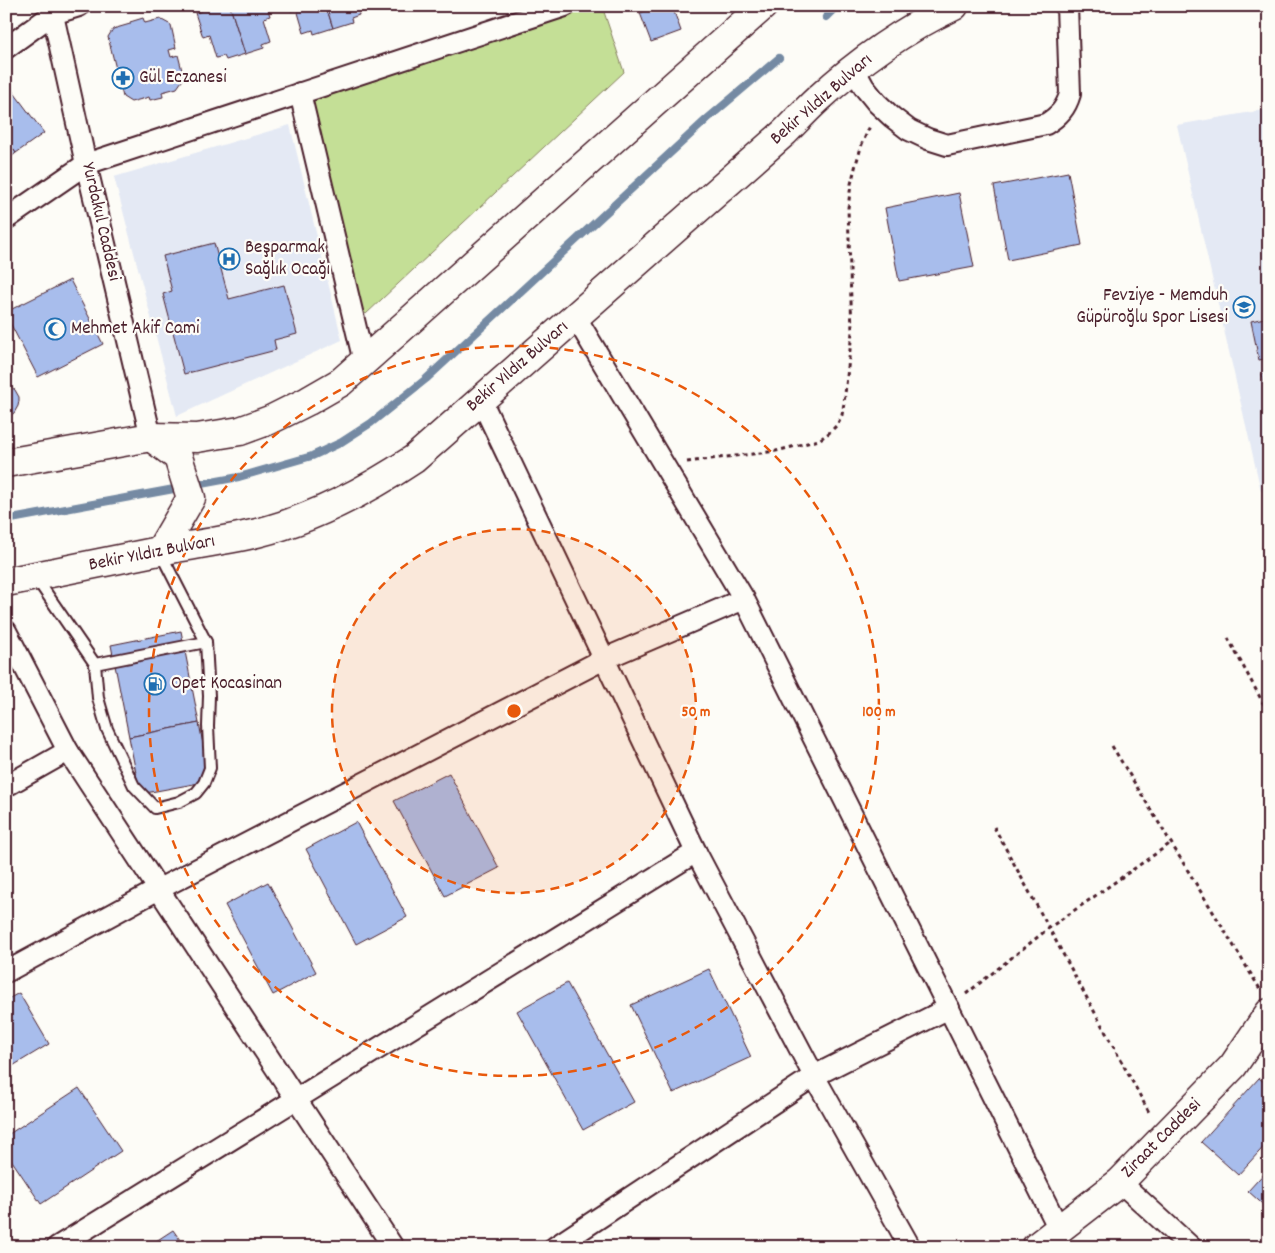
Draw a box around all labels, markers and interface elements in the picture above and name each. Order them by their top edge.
street label: Bekir Yıldız Bulvarı [765,48,879,152]
place label: Gül Eczanesi [139,65,227,92]
pharmacy icon: Gül Eczanesi [111,66,135,90]
street label: Yurdakul Caddesi [73,160,127,284]
place label: Beşparmak Sağlık Ocağı [245,235,330,284]
hospital icon: Beşparmak Sağlık Ocağı [217,247,241,271]
place label: Fevziye - Memduh Güpüroğlu Spor Lisesi [1076,283,1229,332]
school or university icon: Fevziye - Memduh Güpüroğlu Spor Lisesi [1232,295,1256,319]
street label: Bekir Yıldız Bulvarı [461,315,575,419]
place label: Mehmet Akif Cami [71,316,200,343]
mosque icon: Mehmet Akif Cami [43,317,67,341]
street label: Bekir Yıldız Bulvarı [87,529,217,579]
place label: Opet Kocasinan [171,671,282,698]
fuel station icon: Opet Kocasinan [143,672,167,696]
centre of rings [505,702,523,720]
text: 50 m [682,702,710,724]
text: 100 m [862,702,896,724]
street label: Ziraat Caddesi [1116,1092,1209,1185]

